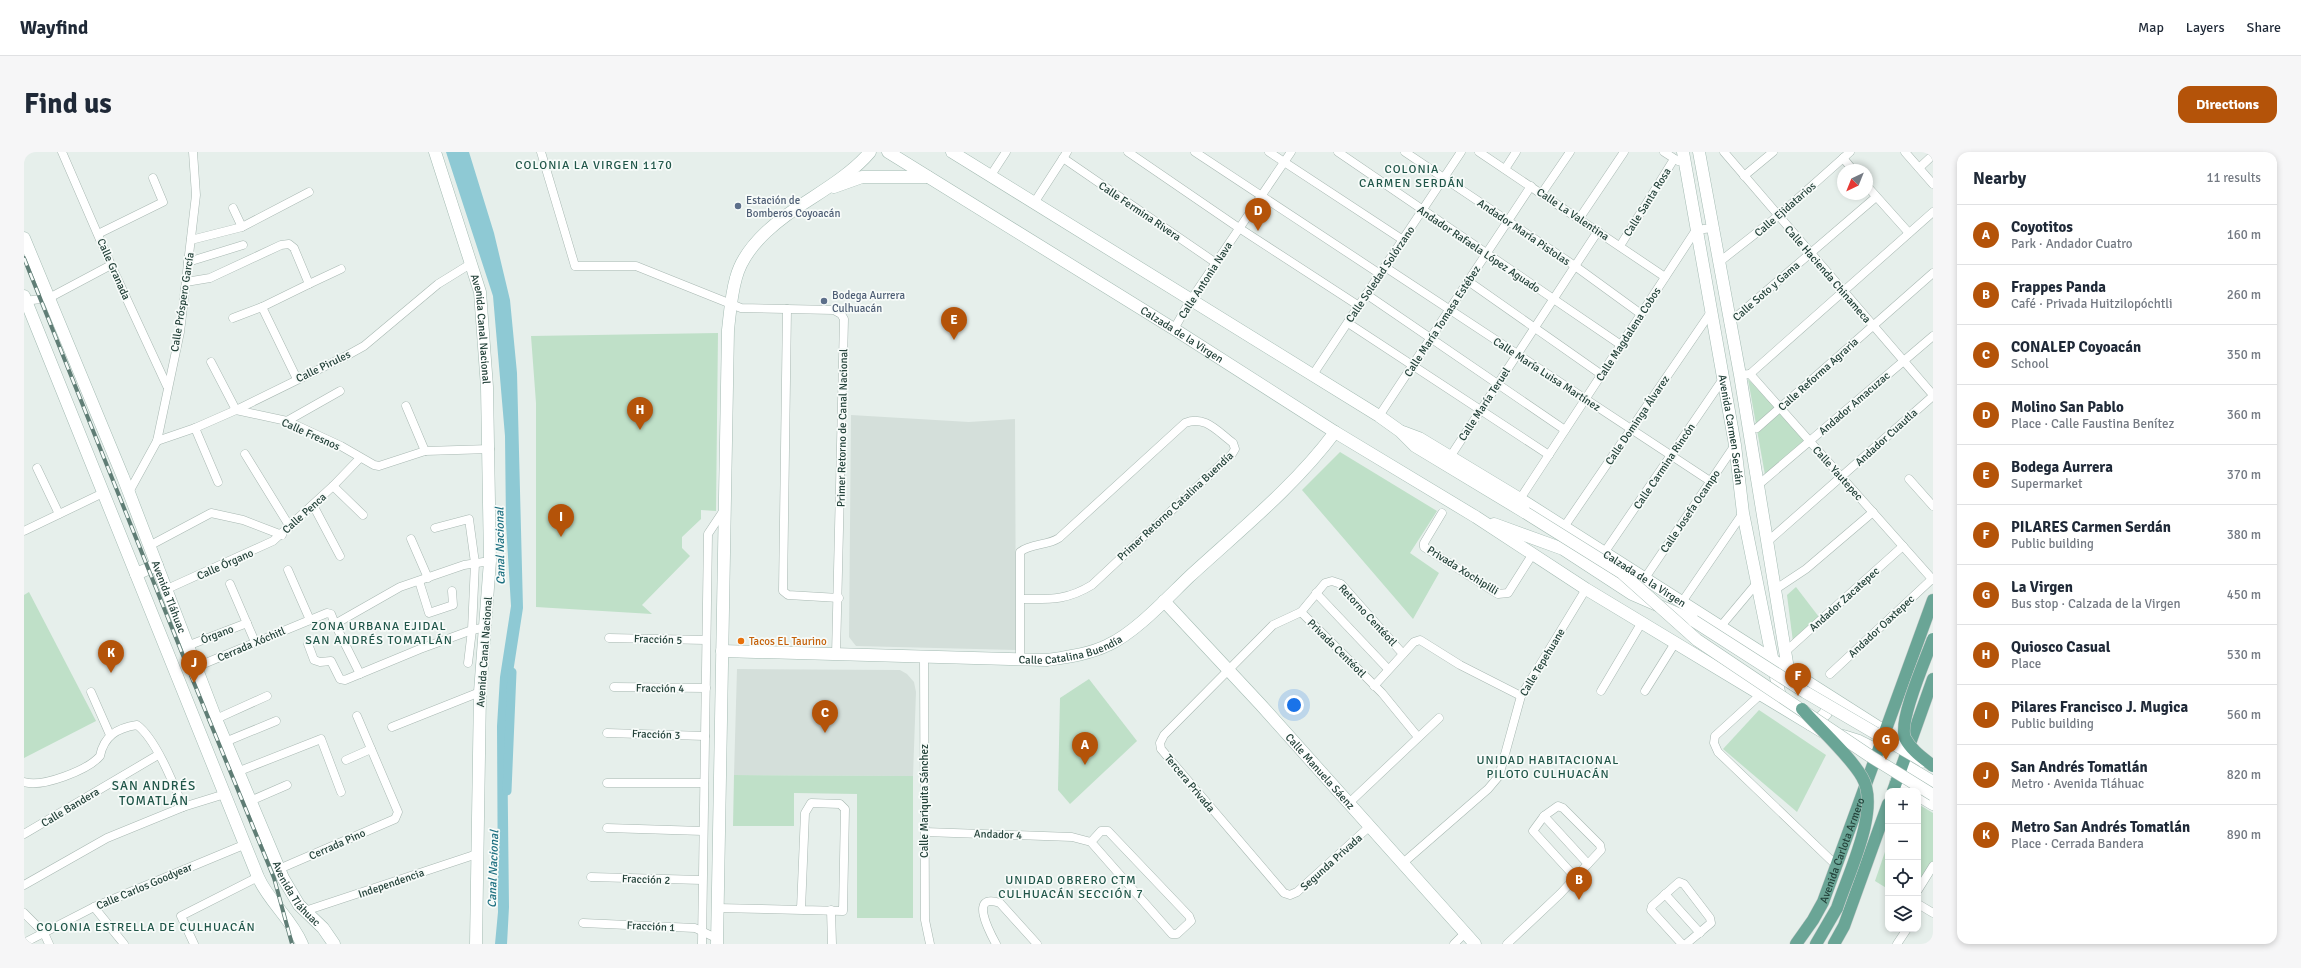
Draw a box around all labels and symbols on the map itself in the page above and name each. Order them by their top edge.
district label: COLONIA LA VIRGEN 1170 [515,158,673,173]
district label: COLONIA CARMEN SERDÁN [1359,162,1465,191]
north arrow [1837,164,1873,200]
street label: Calle Santa Rosa [1621,165,1674,239]
street label: Calle Fermina Rivera [1096,179,1184,244]
street label: Calle Ejidatarios [1752,179,1819,240]
street label: Calle La Valentina [1534,185,1612,244]
place label: Estación de Bomberos Coyoacán [746,194,840,220]
street label: Andador María Pistolas [1475,197,1573,268]
pin: D [1245,198,1271,231]
marker: Estación de Bomberos Coyoacán [733,201,743,211]
street label: Andador Rafaela López Aguado [1415,203,1543,296]
street label: Calle Soledad Solórzano [1343,223,1418,325]
street label: Calle Hacienda Chinameca [1782,223,1874,326]
street label: Calle Granada [94,236,133,302]
street label: Calle Antonia Nava [1176,239,1235,321]
street label: Calle Próspero García [168,251,197,353]
street label: Calle Soto y Gama [1730,258,1803,324]
street label: Calle María Tomasa Estébez [1402,263,1483,379]
street label: Avenida Canal Nacional [468,272,493,385]
street label: Calle Magdalena Cobos [1593,285,1664,384]
place label: Bodega Aurrera Culhuacán [832,289,906,315]
marker: Bodega Aurrera Culhuacán [819,296,829,306]
street label: Calzada de la Virgen [1138,304,1226,366]
pin: E [941,307,967,340]
street label: Calle María Luisa Martínez [1491,335,1603,414]
street label: Calle Reforma Agraria [1776,335,1861,414]
street label: Calle Pirules [294,348,353,385]
street label: Primer Retorno de Canal Nacional [835,349,850,507]
street label: Calle María Teruel [1456,365,1513,443]
street label: Andador Amacuzac [1816,369,1893,438]
street label: Calle Dominga Álvarez [1602,372,1672,468]
street label: Avenida Carmen Serdán [1716,374,1746,486]
pin: H [627,397,653,430]
street label: Andador Cuautla [1853,406,1920,469]
street label: Calle Fresnos [280,416,342,453]
street label: Calle Carmina Rincón [1631,421,1698,512]
street label: Calle Yautepec [1810,443,1865,503]
street label: Primer Retorno Catalina Buendía [1115,449,1236,564]
street label: Calle Josefa Ocampo [1658,467,1723,555]
street label: Calle Penca [280,490,329,536]
pin: I [548,504,574,537]
water label: Canal Nacional [492,506,509,585]
street label: Privada Xochipilli [1425,543,1501,598]
street label: Calle Órgano [194,545,256,583]
street label: Calzada de la Virgen [1601,548,1688,610]
street label: Avenida Tláhuac [149,559,188,635]
street label: Andador Zacatepec [1807,564,1882,634]
street label: Retorno Centéotl [1336,582,1400,649]
street label: Andador Oaxtepec [1846,592,1917,660]
street label: Avenida Canal Nacional [474,596,495,708]
street label: Privada Centéotl [1305,616,1369,680]
district label: ZONA URBANA EJIDAL SAN ANDRÉS TOMATLÁN [305,619,453,648]
street label: Órgano [198,621,236,647]
street label: Cerrada Xóchitl [215,624,287,665]
street label: Calle Tepehuane [1517,626,1568,698]
street label: Fracción 5 [634,632,682,647]
street label: Calle Catalina Buendía [1018,632,1125,667]
place label: Tacos EL Taurino [749,635,827,648]
marker: Tacos EL Taurino [736,636,746,646]
pin: K [98,640,124,673]
pin: J [181,650,207,683]
pin: F [1785,663,1811,696]
street label: Fracción 4 [636,682,684,695]
your location [1284,695,1304,715]
pin: C [812,700,838,733]
street label: Fracción 3 [632,727,680,742]
pin: G [1873,727,1899,760]
street label: Calle Manuela Sáenz [1282,731,1357,812]
pin: A [1072,732,1098,765]
street label: Calle Mariquita Sánchez [918,744,931,858]
street label: Tercera Privada [1162,752,1218,815]
district label: UNIDAD HABITACIONAL PILOTO CULHUACÁN [1477,753,1619,782]
district label: SAN ANDRÉS TOMATLÁN [112,777,196,809]
street label: Calle Bandera [39,785,102,830]
street label: Avenida Carlota Armero [1817,796,1868,905]
street label: Cerrada Pino [307,826,368,863]
street label: Andador 4 [974,827,1022,842]
water label: Canal Nacional [485,828,502,908]
street label: Segunda Privada [1298,831,1365,893]
street label: Avenida Tláhuac [270,859,323,929]
street label: Calle Carlos Goodyear [94,860,194,913]
street label: Independencia [356,866,426,901]
pin: B [1566,867,1592,900]
street label: Fracción 2 [622,872,670,887]
district label: UNIDAD OBRERO CTM CULHUACÁN SECCIÓN 7 [998,873,1144,902]
street label: Fracción 1 [626,919,676,934]
district label: COLONIA ESTRELLA DE CULHUACÁN [36,920,256,935]

